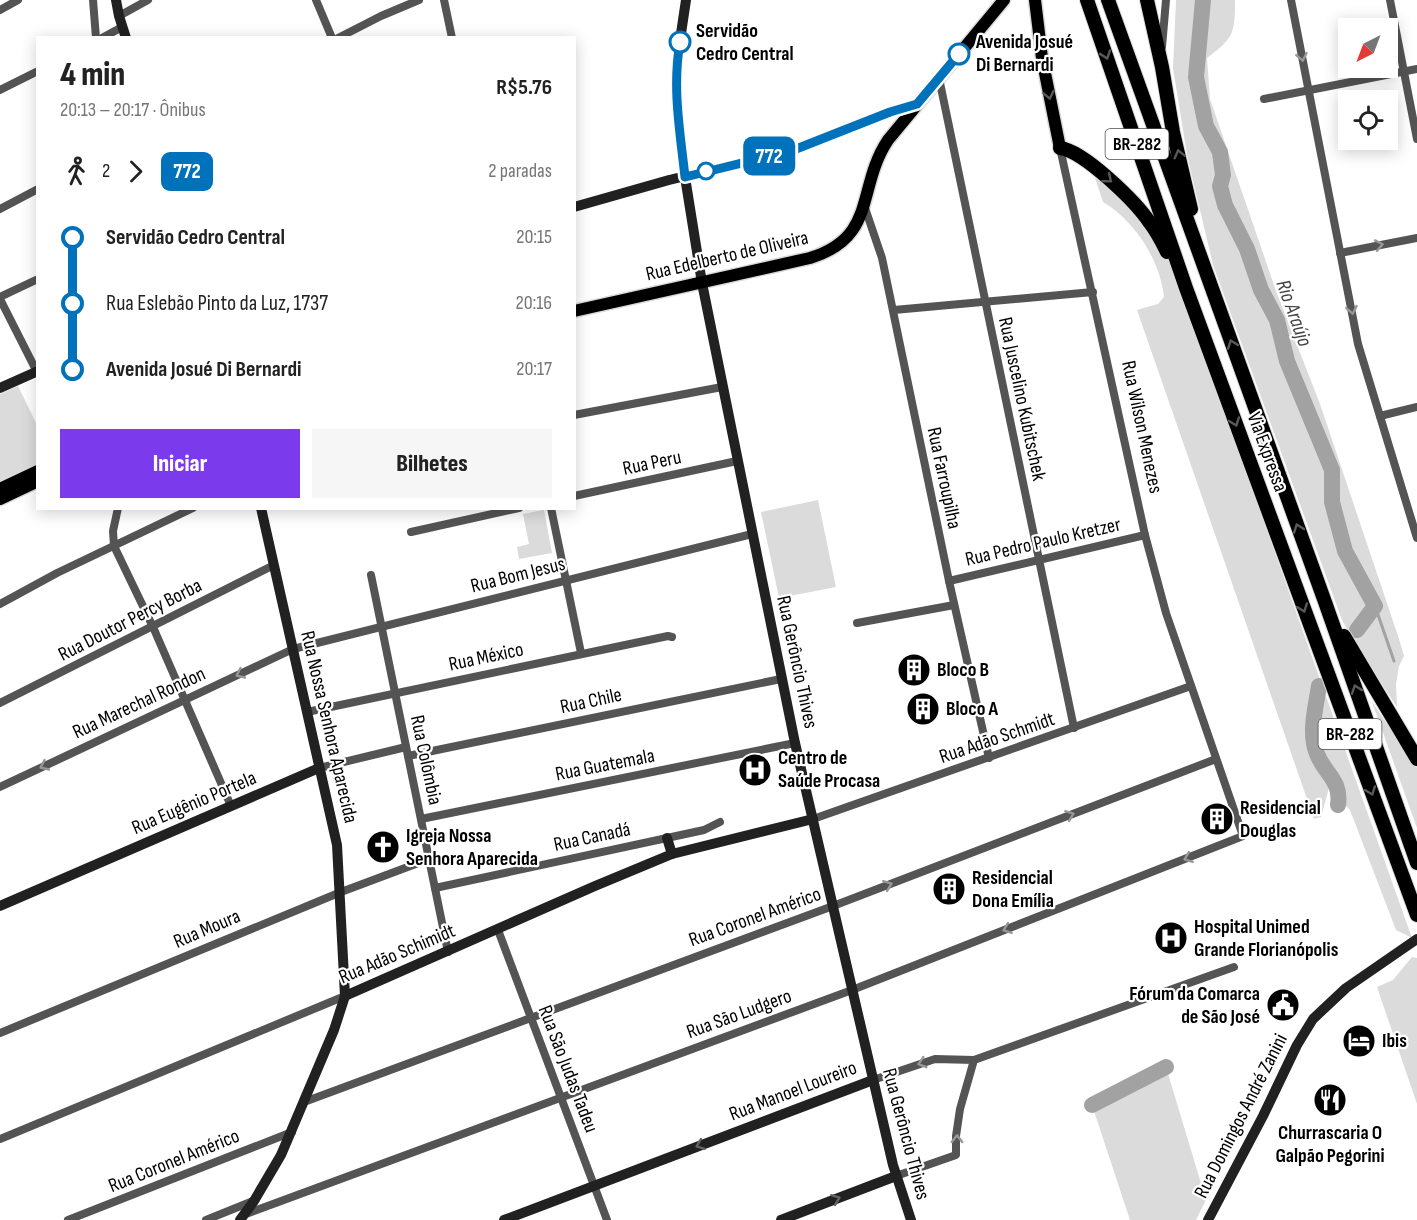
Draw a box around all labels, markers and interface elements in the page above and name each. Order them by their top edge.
north arrow [1338,18,1398,78]
map controls [1338,18,1398,150]
place label: Servidão Cedro Central [696,19,794,66]
place label: Avenida Josué Di Bernardi [975,30,1073,77]
marker: Servidão Cedro Central [669,31,691,53]
marker: Avenida Josué Di Bernardi [948,43,970,65]
one-way arrow [1098,49,1111,60]
one-way arrow [1295,52,1308,62]
text: 4 min [60,55,125,95]
text: R$5.76 [496,74,552,101]
one-way arrow [1042,90,1055,100]
button: locate [1338,90,1398,150]
text: 20:13 – 20:17 · Ônibus [60,98,206,122]
road number: BR-282 [1106,129,1168,159]
line badge: 772 [734,136,804,176]
text: 772 [755,144,783,169]
one-way arrow [1173,149,1186,159]
icon: walk [60,155,93,188]
icon: forward [119,155,152,188]
text: 2 [102,159,110,183]
text: 772 [173,159,201,184]
text: 2 paradas [488,159,552,183]
unlabelled marker [697,162,715,180]
one-way arrow [1101,172,1112,183]
text: Servidão Cedro Central [106,224,285,251]
text: 20:15 [516,225,552,249]
street label: Rua Edelberto de Oliveira [643,226,811,286]
one-way arrow [1373,239,1383,252]
water label: Rio Araújo [1270,276,1318,350]
text: Rua Eslebão Pinto da Luz, 1737 [106,290,328,317]
text: 20:16 [516,291,552,315]
one-way arrow [1345,305,1358,315]
street label: Rua Juscelino Kubitschek [993,315,1051,483]
one-way arrow [1227,339,1240,350]
text: Avenida Josué Di Bernardi [106,356,302,383]
text: 20:17 [516,357,552,381]
street label: Rua Wilson Menezes [1116,359,1168,495]
street label: Via Expressa [1242,409,1292,495]
one-way arrow [1228,415,1240,426]
street label: Rua Farroupilha [922,425,966,531]
button: Iniciar [60,429,300,498]
button: Bilhetes [312,429,552,498]
street label: Rua Peru [621,445,683,481]
street label: Rua Pedro Paulo Kretzer [963,512,1123,572]
one-way arrow [1293,523,1306,533]
street label: Rua Bom Jesus [468,552,568,598]
street label: Rua Doutor Percy Borba [54,573,206,667]
street label: Rua Gerôncio Thives [771,593,823,731]
one-way arrow [1296,603,1309,613]
street label: Rua Nossa Senhora Aparecida [295,629,363,825]
street label: Rua México [446,637,526,677]
building icon: Bloco B [896,652,932,688]
place label: Bloco B [937,658,989,682]
street label: Rua Marechal Rondon [69,662,209,744]
one-way arrow [235,667,246,679]
street label: Rua Chile [558,683,624,719]
one-way arrow [1350,684,1363,695]
building icon: Bloco A [905,691,941,727]
place label: Bloco A [946,697,999,721]
street label: Rua Adão Schmidt [936,707,1058,769]
street label: Rua Colômbia [405,713,447,807]
road number: BR-282 [1318,719,1382,749]
street label: Rua Guatemala [553,744,657,786]
place label: Centro de Saúde Procasa [778,746,880,793]
hospital icon: Centro de Saúde Procasa [737,752,773,788]
one-way arrow [40,759,51,771]
street label: Rua Eugênio Portela [128,766,260,840]
one-way arrow [1364,785,1377,796]
place label: Residencial Douglas [1240,796,1321,843]
building icon: Residencial Douglas [1199,801,1235,837]
one-way arrow [1064,810,1075,822]
street label: Rua Canadá [551,817,633,857]
place label: Igreja Nossa Senhora Aparecida [406,824,538,871]
church icon: Igreja Nossa Senhora Aparecida [365,829,401,865]
one-way arrow [1183,850,1194,863]
place label: Residencial Dona Emília [972,866,1054,913]
building icon: Residencial Dona Emília [931,871,967,907]
one-way arrow [881,880,892,892]
street label: Rua Coronel Américo [686,882,824,952]
street label: Rua Moura [170,904,244,954]
place label: Hospital Unimed Grande Florianópolis [1194,915,1339,962]
street label: Rua Adão Schimidt [335,919,459,989]
hospital icon: Hospital Unimed Grande Florianópolis [1153,920,1189,956]
one-way arrow [1002,922,1013,934]
place label: Fórum da Comarca de São José [1129,982,1260,1029]
street label: Rua São Ludgero [683,984,795,1044]
public building icon: Fórum da Comarca de São José [1265,987,1301,1023]
street label: Rua São Judas Tadeu [533,1002,603,1136]
hotel icon: Ibis [1341,1023,1377,1059]
place label: Ibis [1382,1029,1407,1053]
street label: Rua Domingos André Zanini [1189,1030,1293,1202]
street label: Rua Manoel Loureiro [726,1056,860,1126]
one-way arrow [917,1056,928,1068]
street label: Rua Gerôncio Thives [877,1066,935,1202]
restaurant icon: Churrascaria O Galpão Pegorini [1312,1082,1348,1118]
place label: Churrascaria O Galpão Pegorini [1275,1121,1385,1168]
street label: Rua Coronel Américo [105,1124,243,1198]
one-way arrow [950,1135,963,1144]
one-way arrow [696,1138,706,1151]
one-way arrow [830,1194,841,1207]

